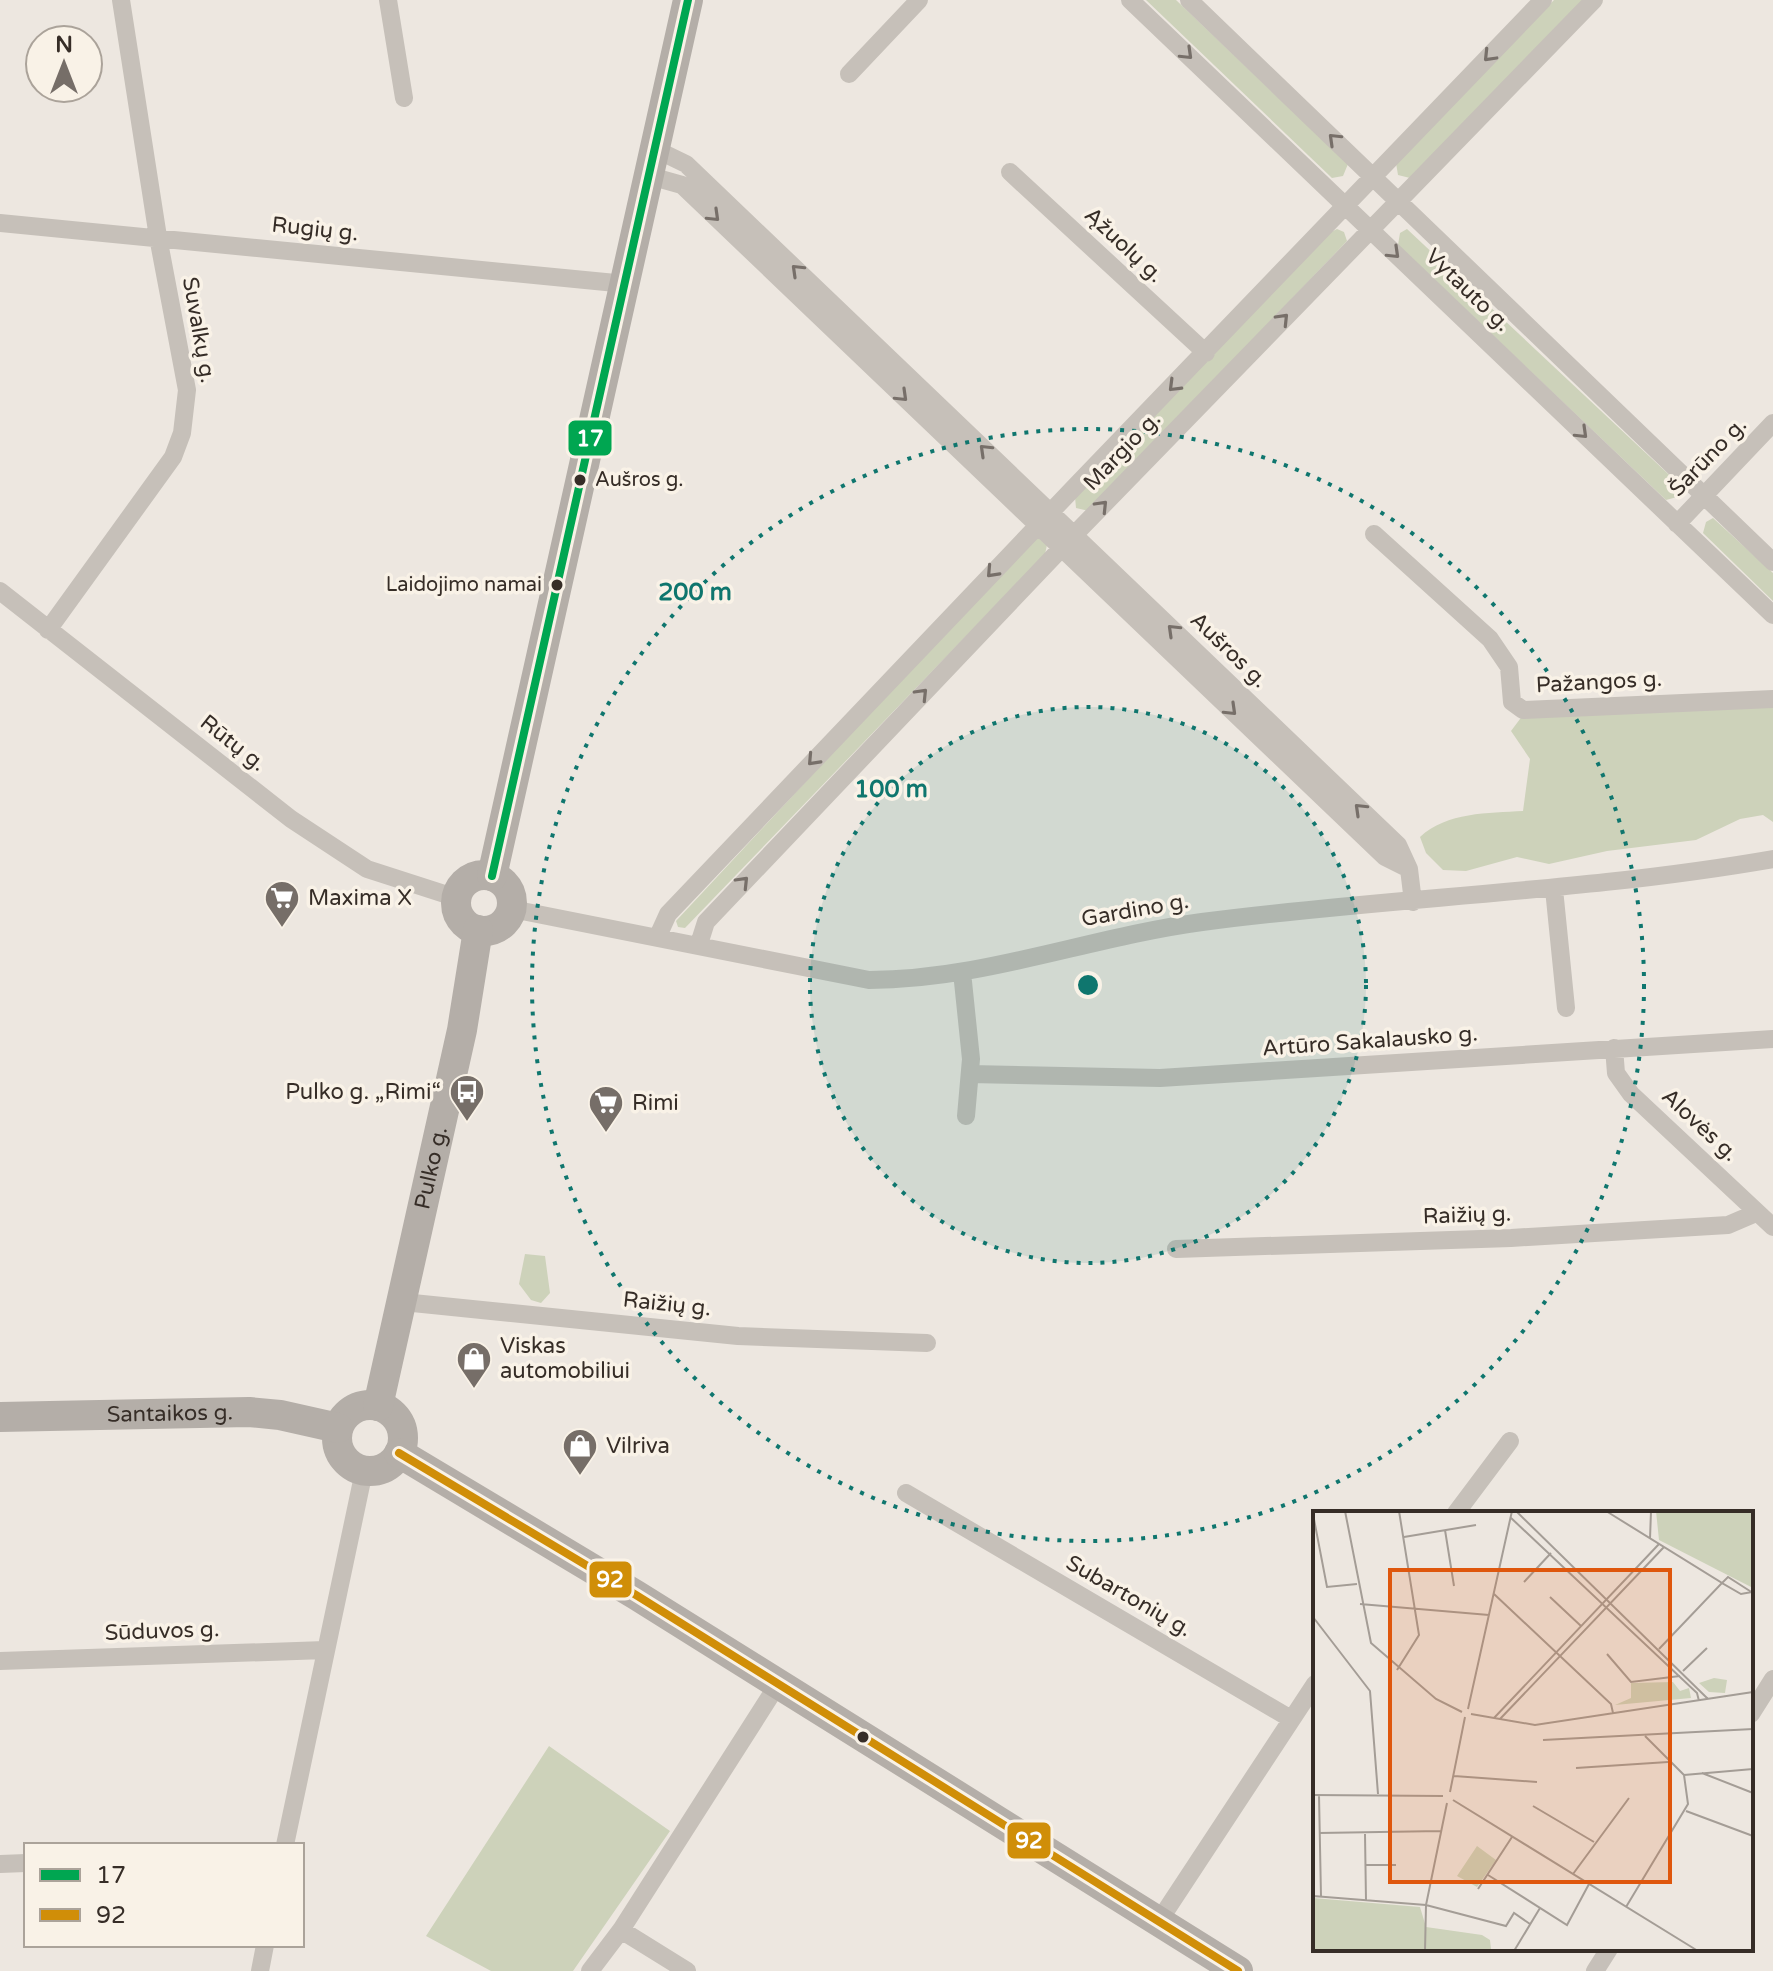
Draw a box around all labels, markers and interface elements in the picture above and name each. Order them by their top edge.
north arrow [24,24,104,104]
text: N [55,32,73,58]
one-way arrow [1177,45,1192,59]
one-way arrow [1484,47,1498,61]
one-way arrow [1329,134,1343,149]
street label: Ąžuolų g. [1079,202,1169,288]
one-way arrow [705,207,719,221]
street label: Rugių g. [270,212,360,246]
street label: Vytauto g. [1420,243,1516,337]
one-way arrow [1385,244,1400,258]
one-way arrow [792,265,806,279]
street label: Suvalkų g. [177,275,221,385]
one-way arrow [1274,314,1288,328]
one-way arrow [1169,377,1183,391]
one-way arrow [893,386,907,401]
street label: Margio g. [1078,406,1166,496]
street label: Šarūno g. [1663,411,1752,502]
line badge: 17 [567,419,613,457]
one-way arrow [1573,424,1588,438]
text: 17 [576,426,604,452]
one-way arrow [980,444,994,459]
place label: Aušros g. [595,468,684,492]
marker: Aušros g. [572,472,588,488]
one-way arrow [1093,501,1107,515]
one-way arrow [987,562,1001,577]
place label: Laidojimo namai [386,573,542,597]
marker: Laidojimo namai [549,577,565,593]
text: 200 m [658,578,732,607]
street label: Aušros g. [1185,607,1273,693]
one-way arrow [1167,625,1182,639]
street label: Pažangos g. [1535,666,1663,698]
one-way arrow [913,689,928,703]
one-way arrow [1222,701,1237,715]
street label: Rūtų g. [195,709,271,777]
one-way arrow [808,751,822,765]
text: 100 m [854,775,928,804]
one-way arrow [1355,805,1370,819]
one-way arrow [734,877,748,892]
supermarket icon: Maxima X [263,879,301,929]
place label: Maxima X [308,885,412,911]
street label: Gardino g. [1079,888,1191,932]
centre of rings [1074,971,1102,999]
street label: Artūro Sakalausko g. [1261,1020,1479,1062]
bus stop icon: Pulko g. „Rimi“ [448,1073,486,1123]
place label: Pulko g. „Rimi“ [285,1079,441,1105]
street label: Alovės g. [1656,1083,1744,1167]
supermarket icon: Rimi [587,1084,625,1134]
place label: Rimi [632,1090,679,1116]
street label: Pulko g. [409,1124,453,1212]
street label: Raižių g. [1422,1200,1512,1230]
street label: Raižių g. [622,1286,712,1322]
place label: Viskas automobiliui [500,1333,630,1384]
shop icon: Viskas automobiliui [455,1340,493,1390]
street label: Santaikos g. [106,1399,233,1428]
shop icon: Vilriva [561,1427,599,1477]
place label: Vilriva [606,1433,670,1459]
inset map [1313,1511,1753,1951]
street label: Subartonių g. [1062,1550,1196,1642]
line badge: 92 [588,1560,633,1599]
text: 92 [596,1567,624,1593]
street label: Sūduvos g. [104,1616,220,1646]
unlabelled marker [855,1729,871,1745]
line badge: 92 [1006,1821,1052,1860]
text: 92 [1015,1828,1043,1854]
legend [24,1843,304,1947]
text: 17 [96,1861,126,1890]
text: 92 [96,1901,126,1930]

